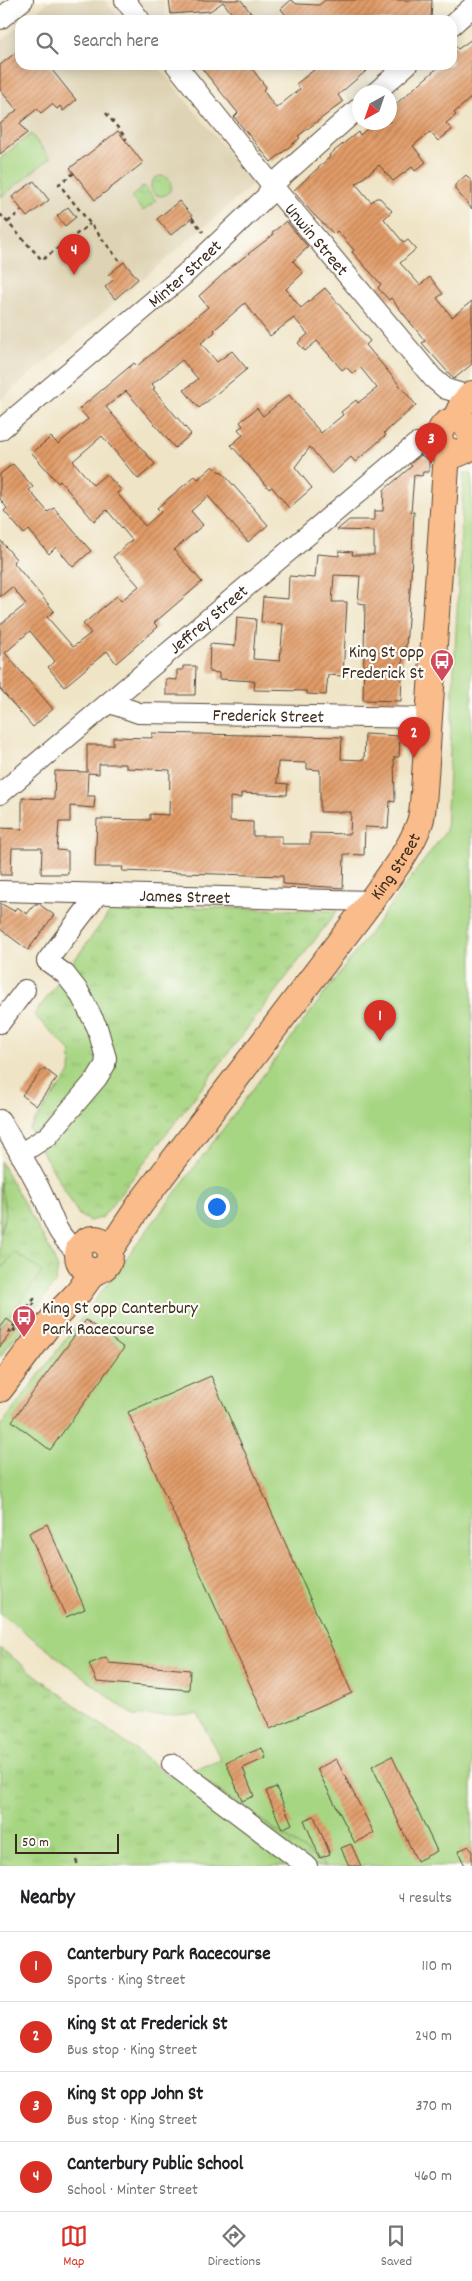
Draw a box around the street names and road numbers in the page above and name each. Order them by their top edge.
street label: Unwin Street [277,199,353,283]
street label: Minter Street [144,235,229,315]
street label: Jeffrey Street [165,580,255,661]
street label: Frederick Street [212,704,325,731]
street label: King Street [366,829,429,906]
street label: James Street [139,885,231,912]

